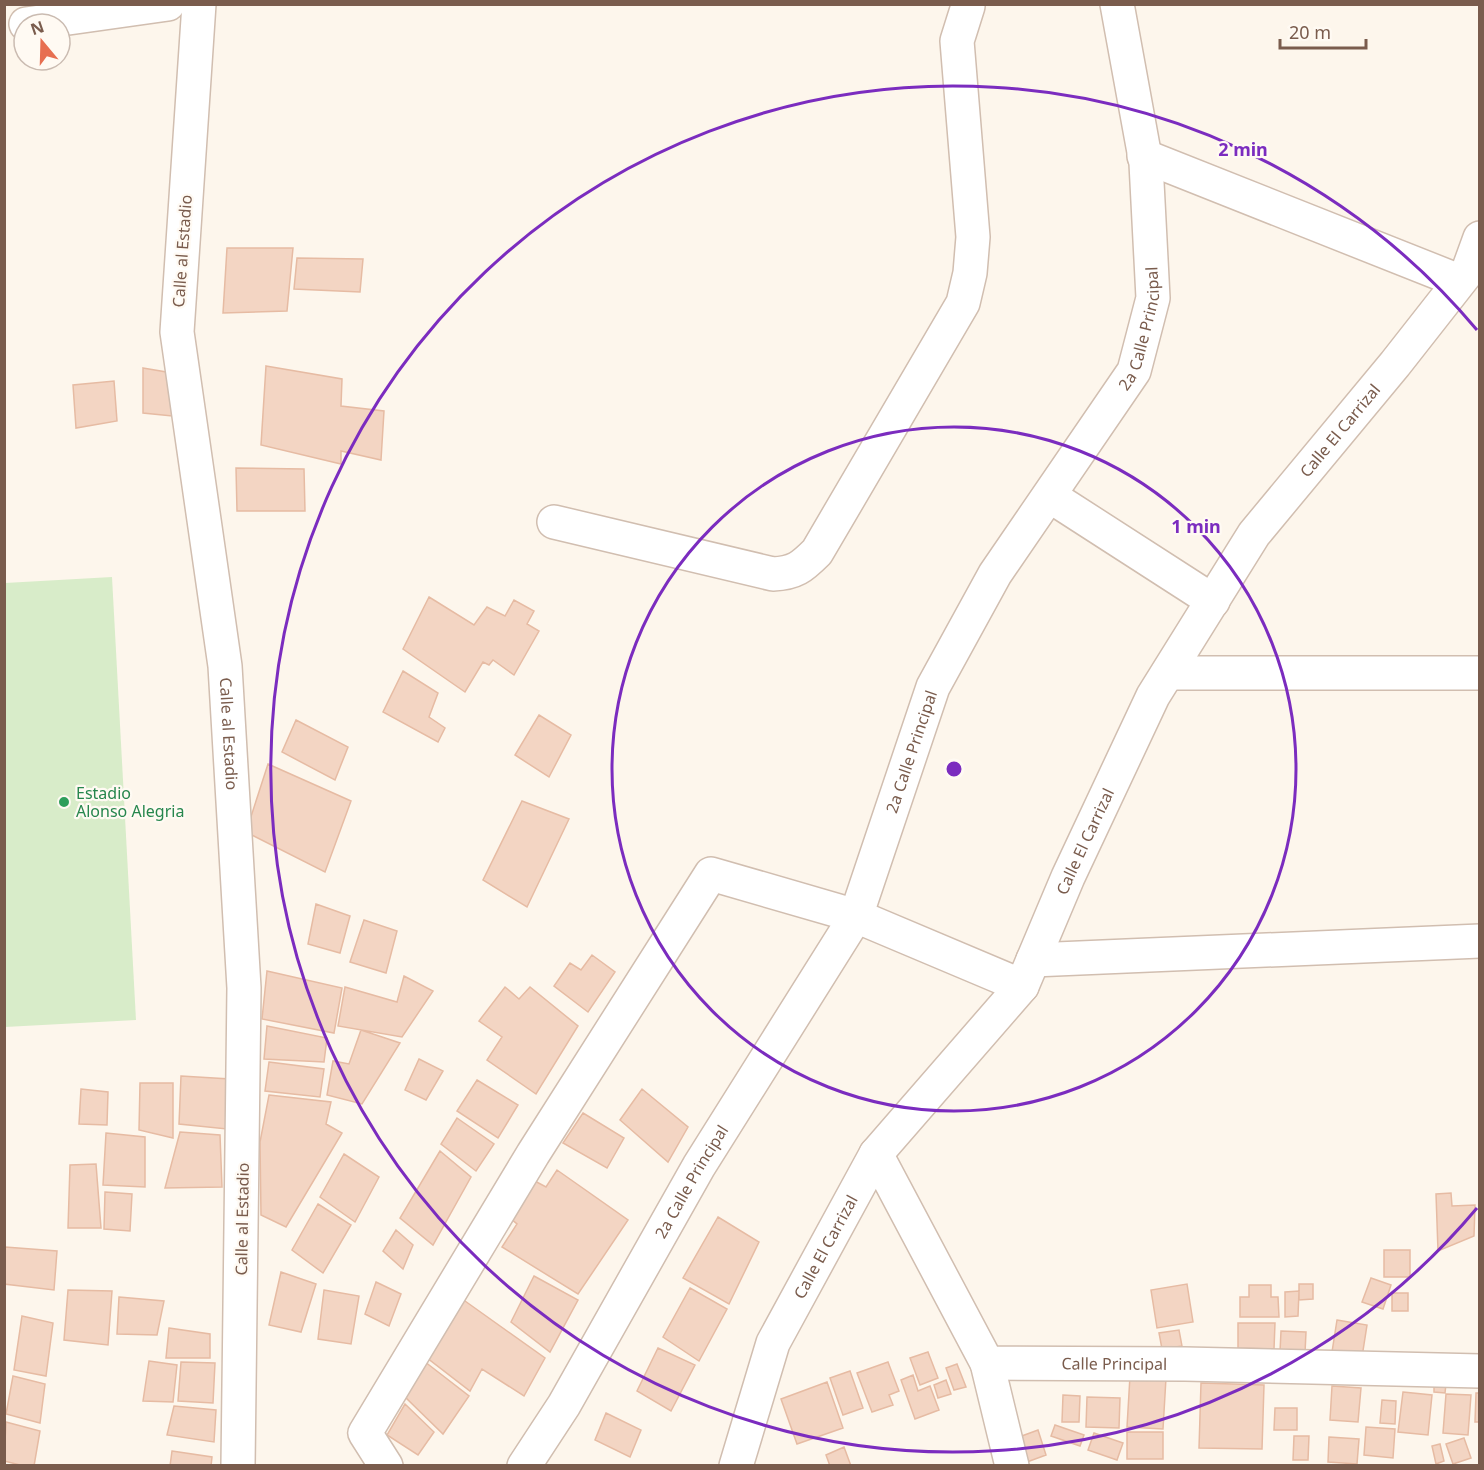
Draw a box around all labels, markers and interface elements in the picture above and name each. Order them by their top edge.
north arrow [12,12,72,72]
scale bar [1280,12,1366,50]
text: N [27,15,47,40]
text: 20 m [1289,20,1331,44]
text: 2 min [1218,137,1268,161]
street label: Calle al Estadio [167,194,197,308]
street label: 2a Calle Principal [1113,266,1164,395]
street label: Calle El Carrizal [1295,379,1385,482]
text: 1 min [1171,514,1221,538]
street label: Calle al Estadio [215,677,243,791]
street label: 2a Calle Principal [880,688,942,816]
centre of rings [944,759,964,779]
place label: Estadio Alonso Alegria [76,782,184,822]
street label: Calle El Carrizal [1051,785,1119,898]
marker: Estadio Alonso Alegria [57,795,71,809]
street label: 2a Calle Principal [649,1121,733,1242]
street label: Calle al Estadio [230,1162,254,1276]
street label: Calle El Carrizal [788,1191,863,1303]
street label: Calle Principal [1061,1352,1167,1375]

